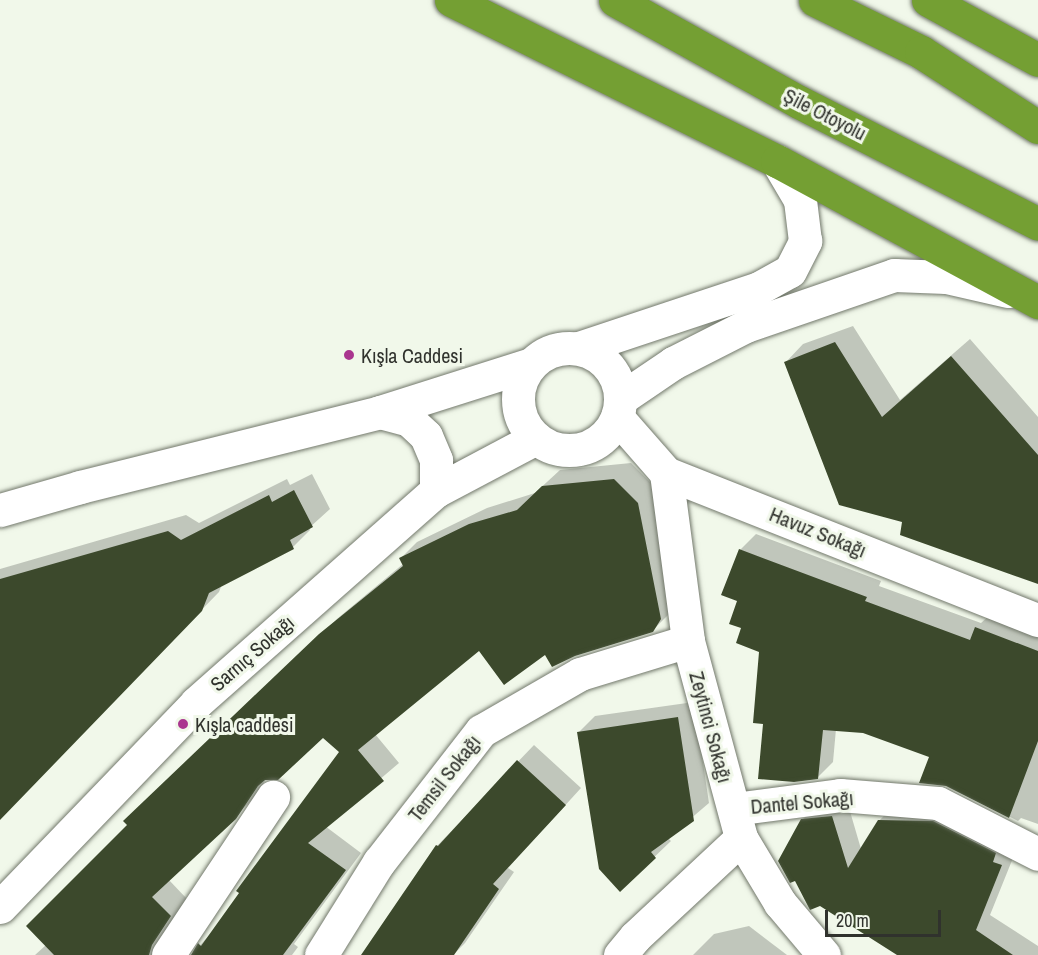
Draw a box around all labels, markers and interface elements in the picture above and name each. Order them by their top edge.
street label: Şile Otoyolu [780,83,870,145]
place label: Kışla Caddesi [361,343,463,367]
marker: Kışla Caddesi [342,348,356,362]
street label: Havuz Sokağı [766,502,870,562]
street label: Sarnıç Sokağı [205,610,299,696]
street label: Zeytinci Sokağı [685,669,737,785]
place label: Kışla caddesi [195,712,293,736]
marker: Kışla caddesi [176,717,190,731]
street label: Temsil Sokağı [403,730,485,826]
street label: Dantel Sokağı [750,786,854,818]
scale bar [828,898,944,936]
text: 20 m [836,908,869,933]

